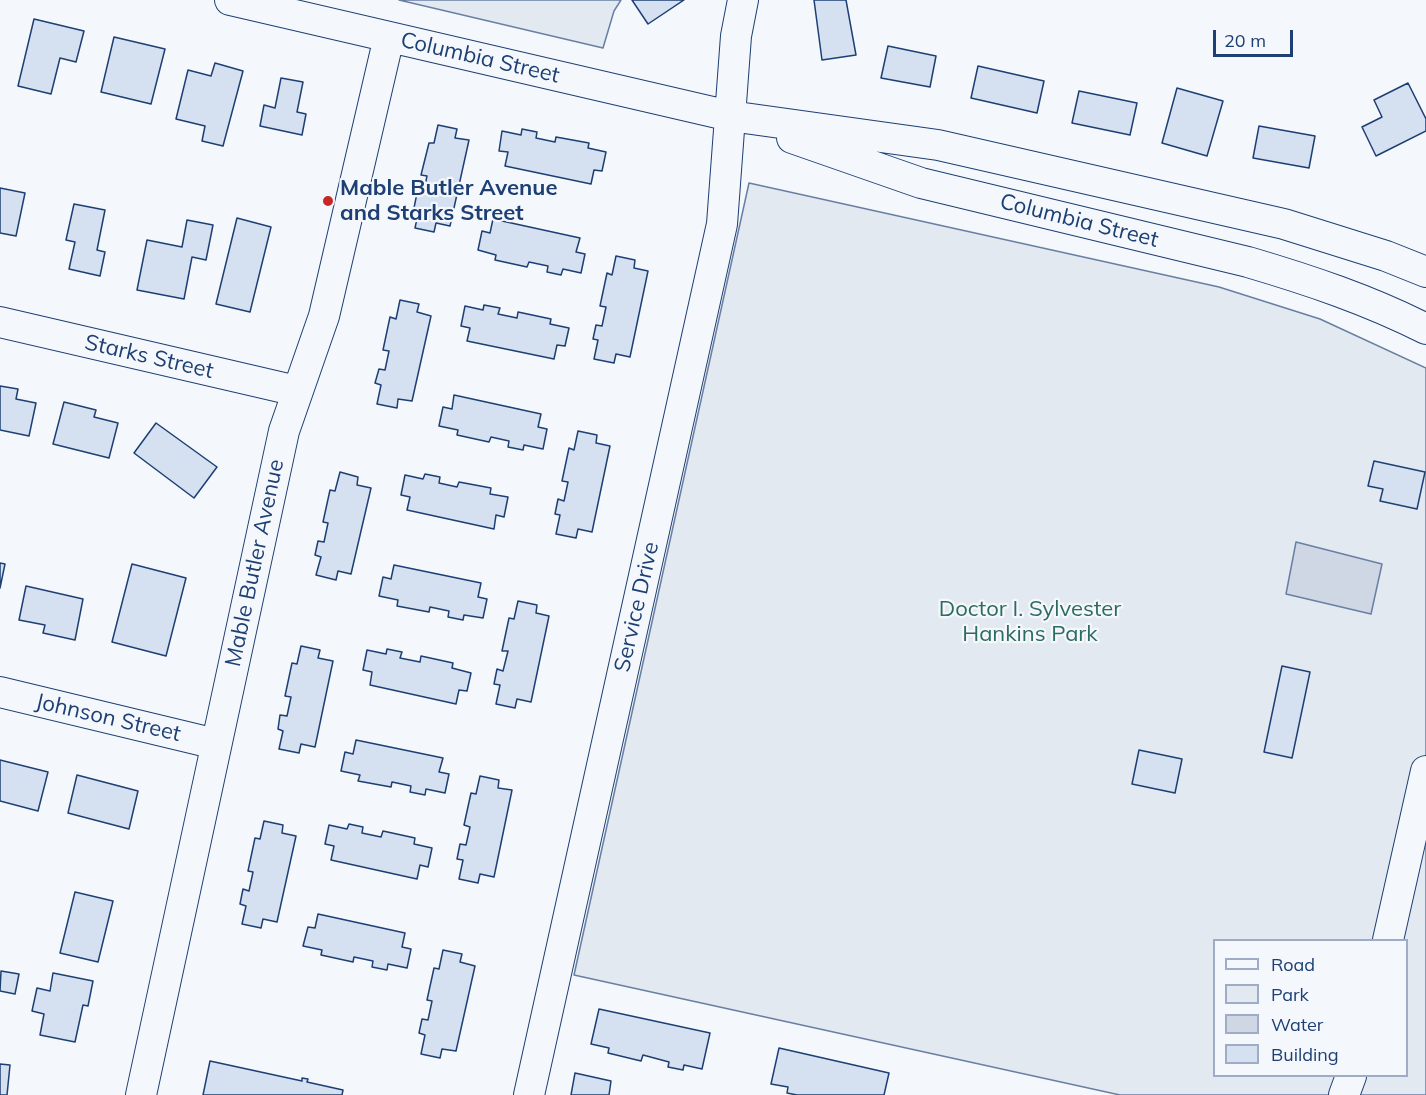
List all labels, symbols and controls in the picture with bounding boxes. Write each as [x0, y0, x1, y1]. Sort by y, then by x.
scale bar [1216, 18, 1296, 56]
street label: Columbia Street [398, 27, 562, 89]
text: 20 m [1224, 29, 1266, 52]
place label: Mable Butler Avenue and Starks Street [340, 175, 557, 226]
street label: Columbia Street [997, 189, 1161, 253]
marker: Mable Butler Avenue and Starks Street [321, 194, 335, 208]
street label: Starks Street [82, 329, 216, 385]
street label: Mable Butler Avenue [220, 457, 290, 669]
street label: Service Drive [609, 539, 665, 675]
park label: Doctor I. Sylvester Hankins Park [939, 596, 1121, 648]
street label: Johnson Street [33, 688, 183, 748]
legend [1213, 939, 1408, 1077]
text: Road [1271, 953, 1315, 976]
text: Park [1271, 983, 1309, 1006]
text: Water [1271, 1013, 1323, 1036]
text: Building [1271, 1043, 1339, 1066]

